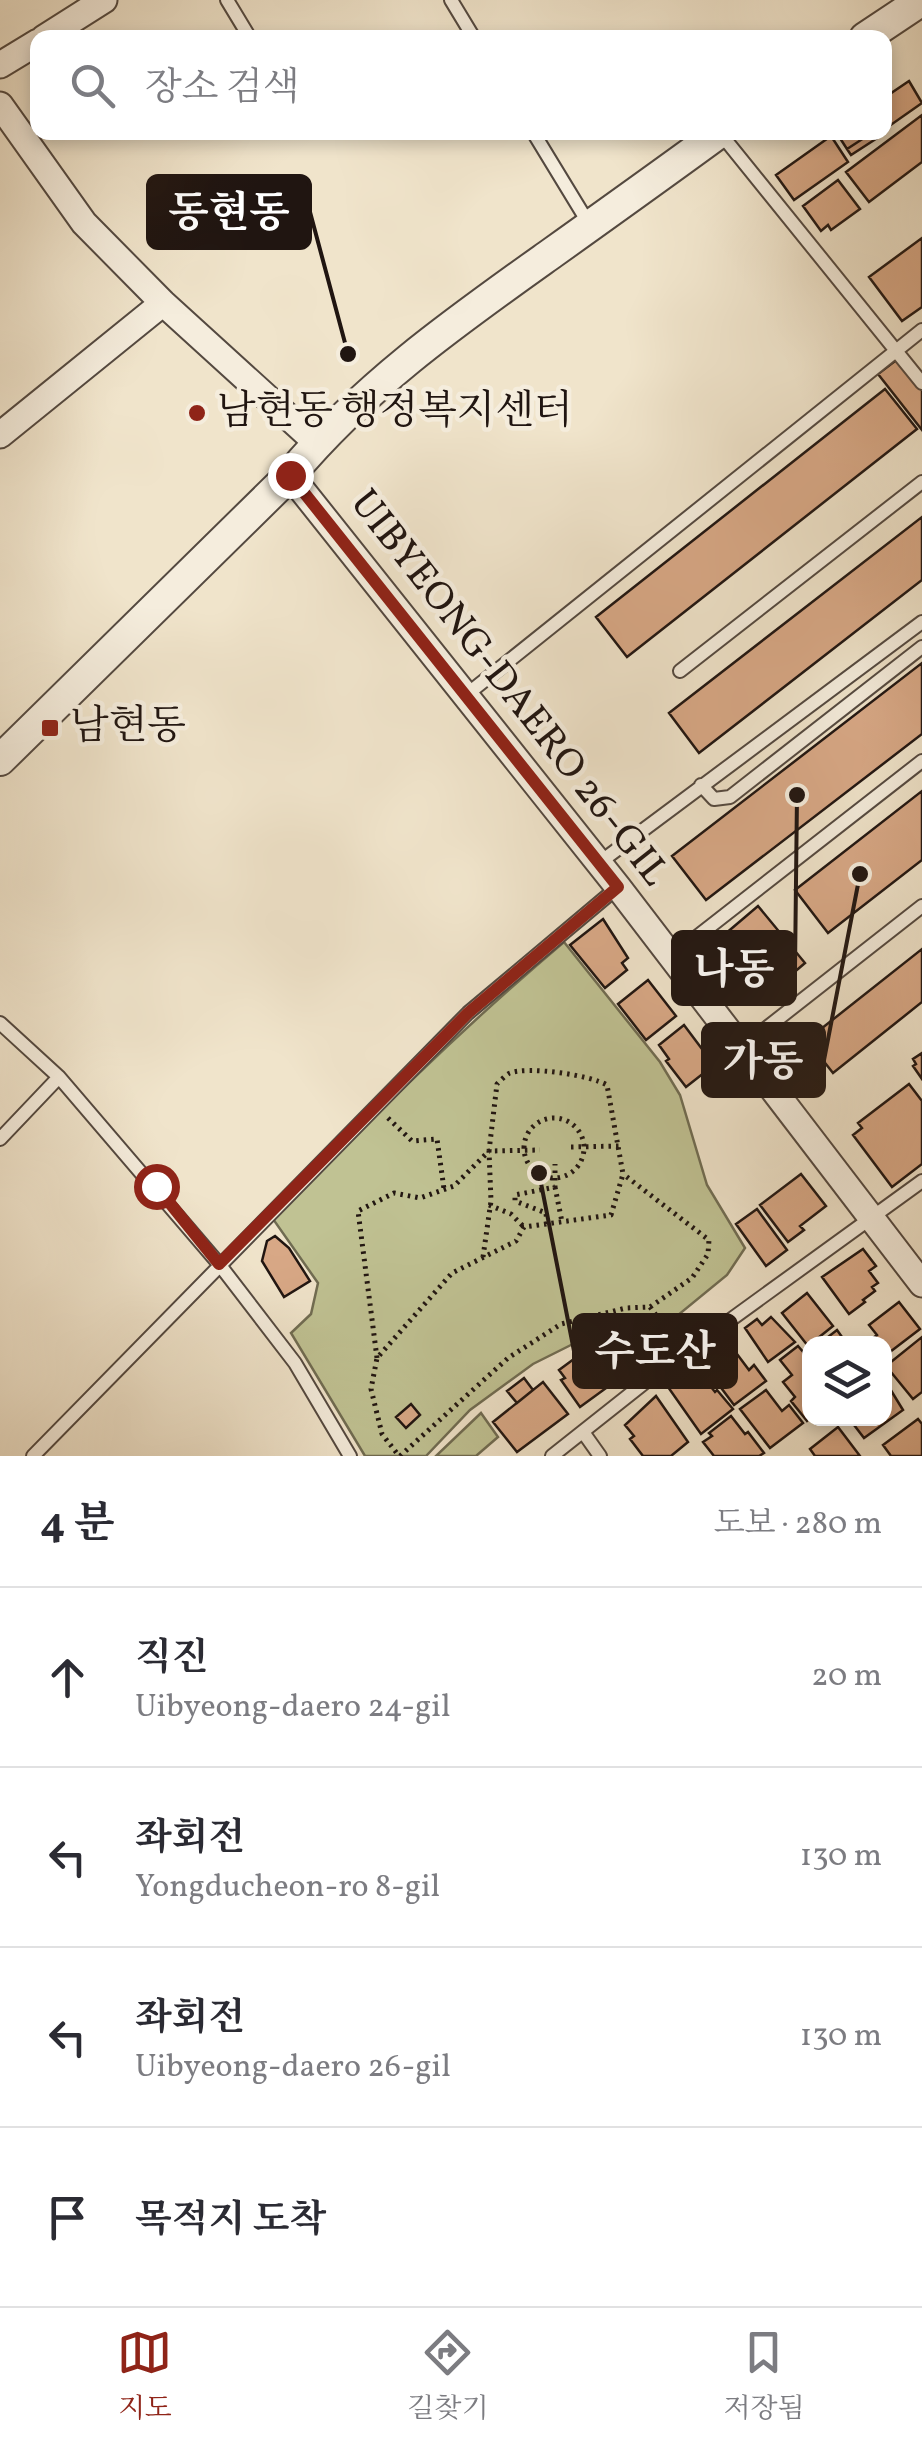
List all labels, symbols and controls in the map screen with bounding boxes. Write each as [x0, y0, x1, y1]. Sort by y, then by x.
search box [30, 30, 892, 140]
icon: search [65, 58, 120, 113]
text: 장소 검색 [145, 63, 299, 116]
callout: 동현동 [148, 176, 310, 248]
text: 동현동 [168, 186, 290, 245]
place label: 남현동 행정복지센터 [217, 385, 573, 441]
marker: 남현동 행정복지센터 [186, 402, 208, 424]
route end [268, 453, 314, 499]
street label: UIBYEONG-DAERO 26-GIL [335, 479, 681, 899]
place label: 남현동 [70, 700, 186, 756]
marker: 남현동 [39, 717, 61, 739]
callout: 나동 [673, 932, 795, 1004]
text: 나동 [693, 943, 775, 1002]
callout: 가동 [703, 1024, 824, 1096]
text: 가동 [722, 1035, 804, 1094]
route start [134, 1164, 180, 1210]
callout: 수도산 [574, 1315, 736, 1387]
text: 수도산 [594, 1325, 716, 1384]
map controls [802, 1336, 892, 1426]
button: layers [802, 1336, 892, 1426]
text: 4 분 [40, 1496, 114, 1555]
text: 도보 · 280 m [714, 1503, 882, 1547]
text: 직진 [135, 1633, 208, 1686]
icon: ahead [40, 1650, 95, 1705]
text: 20 m [811, 1655, 882, 1699]
text: Uibyeong-daero 24-gil [135, 1686, 450, 1730]
text: 좌회전 [135, 1813, 245, 1866]
icon: left [40, 1830, 95, 1885]
text: 130 m [800, 1835, 882, 1879]
text: Yongducheon-ro 8-gil [135, 1866, 440, 1910]
text: 좌회전 [135, 1993, 245, 2046]
icon: left [40, 2010, 95, 2065]
text: 130 m [800, 2015, 882, 2059]
text: Uibyeong-daero 26-gil [135, 2046, 451, 2090]
icon: arrive [40, 2190, 95, 2245]
text: 목적지 도착 [135, 2195, 326, 2248]
tab: 지도 [117, 2325, 172, 2429]
tab: 길찾기 [407, 2325, 488, 2429]
tab: 저장됨 [723, 2325, 805, 2429]

